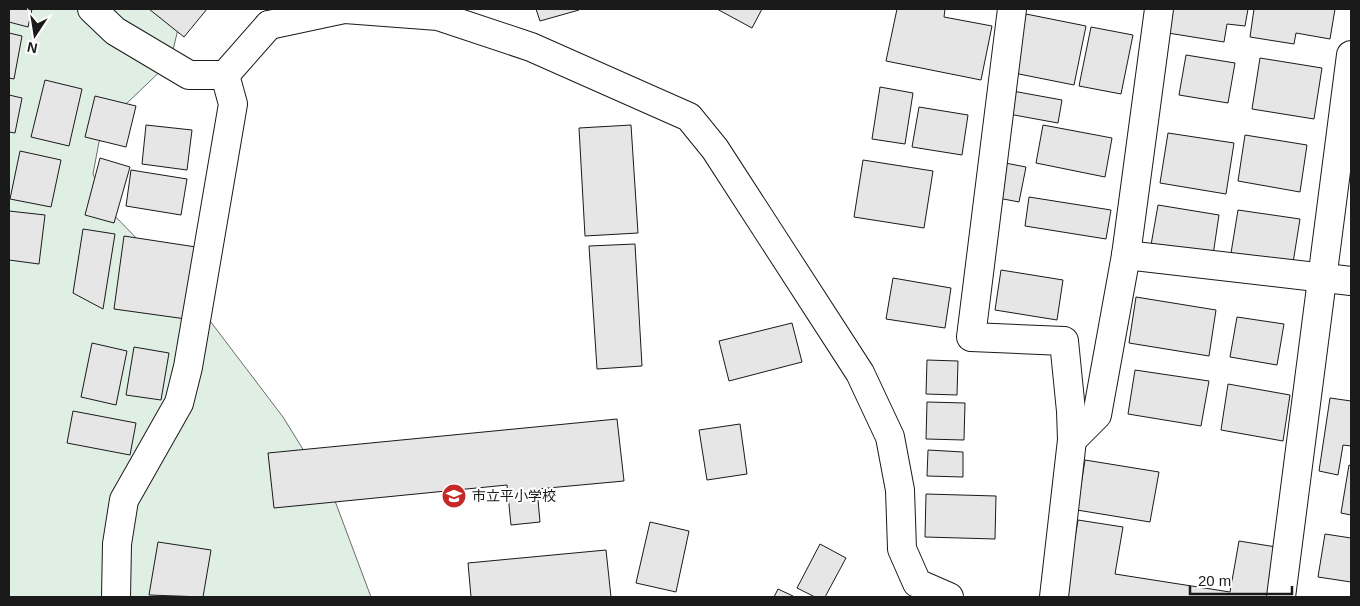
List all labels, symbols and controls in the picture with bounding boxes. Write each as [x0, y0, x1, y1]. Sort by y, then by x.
north arrow [10, 10, 60, 60]
text: N [26, 39, 39, 57]
school or university icon: 市立平小学校 [441, 483, 467, 509]
place label: 市立平小学校 [472, 488, 556, 504]
scale bar [1190, 564, 1292, 596]
text: 20 m [1198, 572, 1231, 589]

